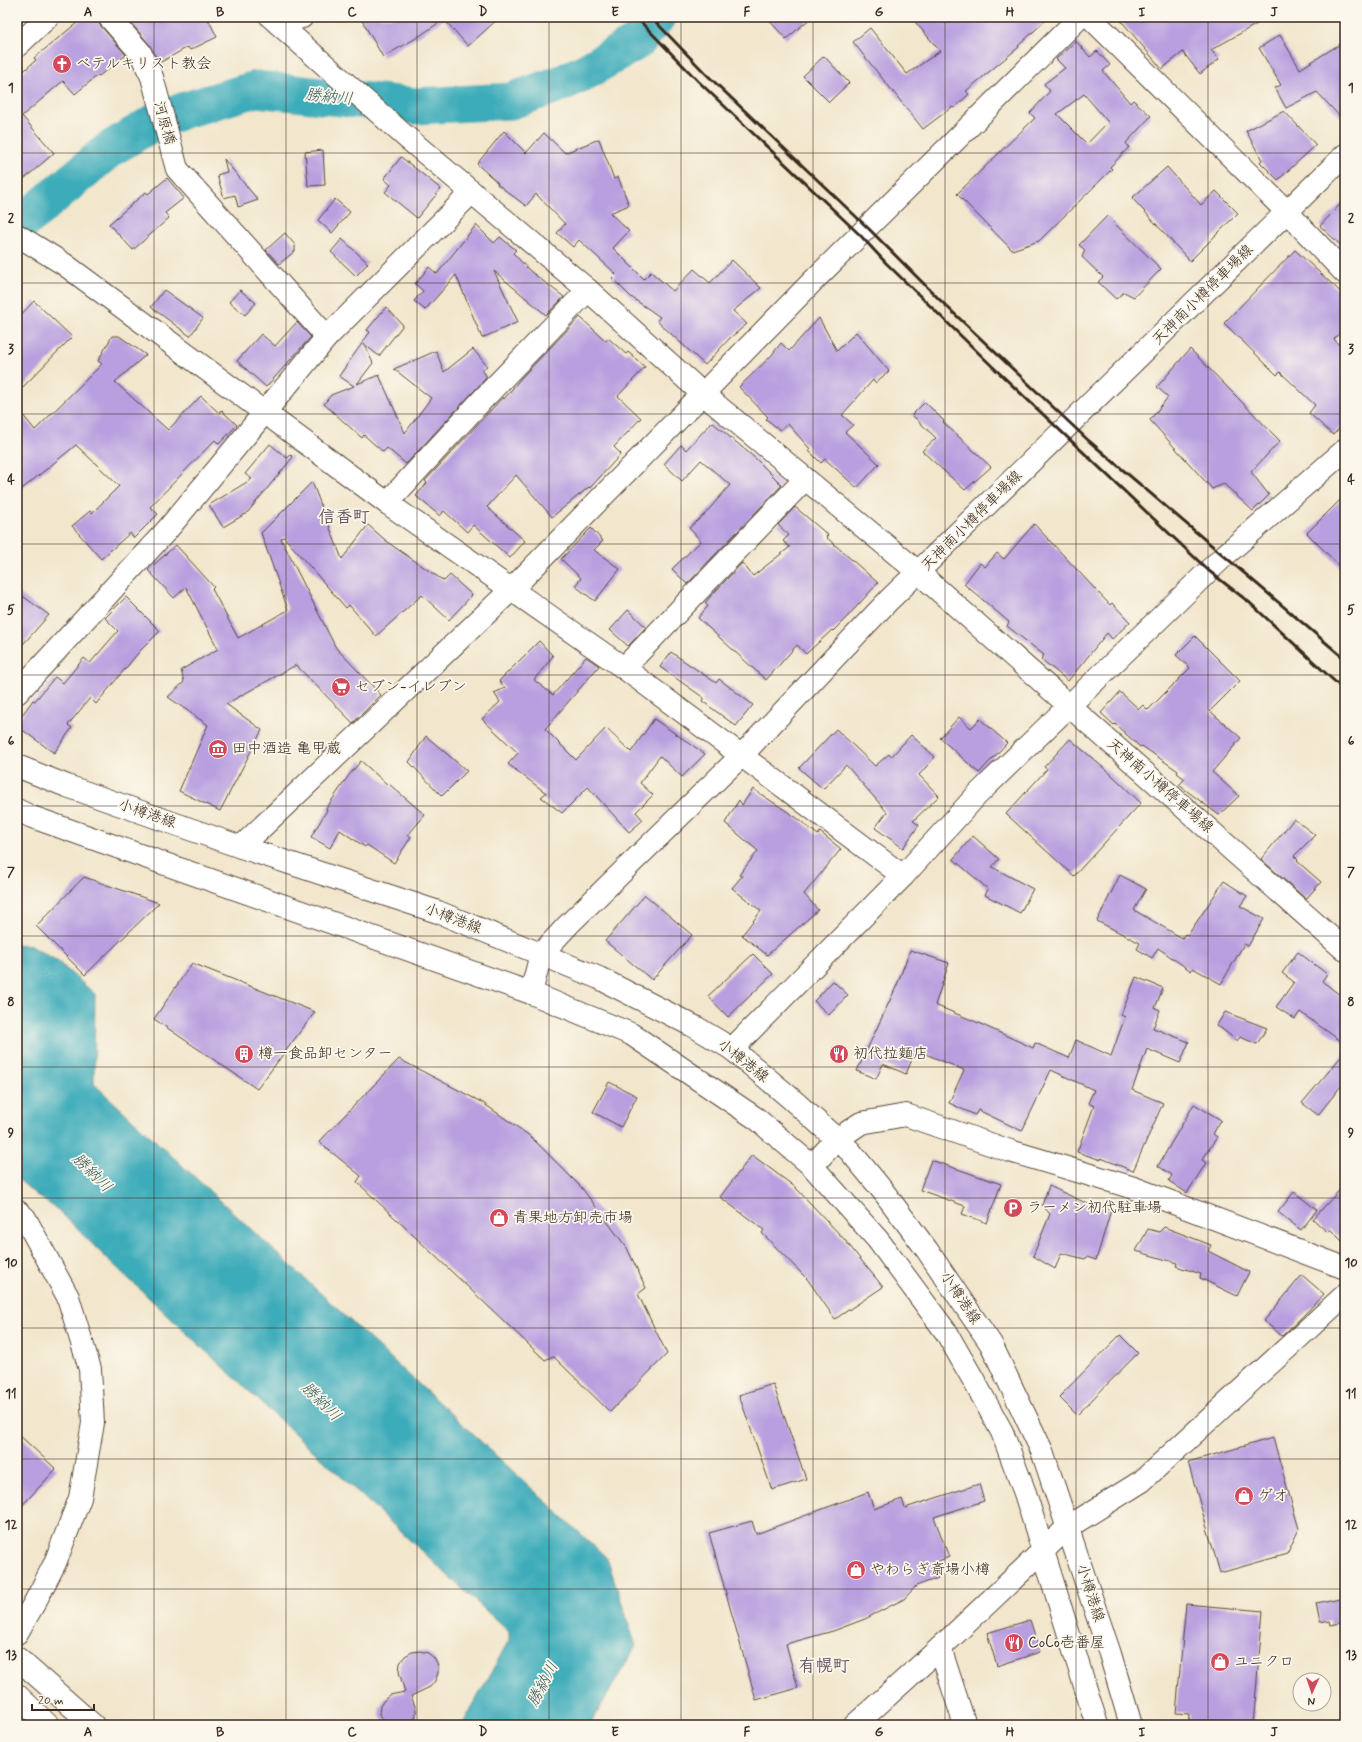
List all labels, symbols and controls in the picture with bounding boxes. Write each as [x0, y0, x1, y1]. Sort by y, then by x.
text: A [84, 4, 92, 21]
text: B [216, 4, 225, 21]
text: C [347, 4, 357, 21]
text: D [479, 4, 488, 21]
text: E [611, 4, 619, 21]
text: F [744, 4, 751, 21]
text: G [875, 4, 884, 21]
text: H [1006, 4, 1015, 21]
text: I [1139, 4, 1146, 21]
text: J [1270, 4, 1278, 21]
church icon: べテルキリスト教会 [51, 53, 73, 75]
place label: べテルキリスト教会 [76, 54, 212, 74]
text: 1 [8, 80, 14, 97]
text: 1 [1348, 80, 1354, 97]
water label: 勝納川 [304, 84, 354, 110]
street label: 河原橋 [148, 99, 180, 147]
text: 2 [8, 210, 15, 227]
text: 2 [1348, 210, 1355, 227]
street label: 天神南小樽停車場線 [1148, 240, 1258, 350]
text: 3 [8, 341, 14, 358]
text: 3 [1348, 341, 1354, 358]
street label: 天神南小樽停車場線 [917, 466, 1027, 576]
text: 4 [7, 472, 15, 489]
text: 4 [1347, 472, 1355, 489]
district label: 信香町 [319, 506, 370, 528]
text: 5 [7, 602, 15, 619]
text: 5 [1347, 602, 1355, 619]
supermarket icon: セブン-イレブン [330, 676, 352, 698]
place label: セブン-イレブン [355, 677, 467, 697]
text: 6 [8, 733, 15, 750]
text: 6 [1348, 733, 1355, 750]
street label: 天神南小樽停車場線 [1102, 734, 1218, 838]
museum icon: 田中酒造 亀甲蔵 [207, 738, 229, 760]
place label: 田中酒造 亀甲蔵 [232, 739, 341, 759]
street label: 小樽港線 [115, 795, 179, 833]
text: 7 [7, 864, 15, 881]
text: 7 [1347, 864, 1355, 881]
street label: 小樽港線 [421, 899, 485, 939]
text: 8 [7, 994, 15, 1011]
text: 8 [1347, 994, 1355, 1011]
street label: 小樽港線 [713, 1035, 773, 1087]
building icon: 樽一食品卸センター [233, 1043, 255, 1065]
restaurant icon: 初代拉麵店 [828, 1043, 850, 1065]
place label: 樽一食品卸センター [258, 1044, 392, 1064]
place label: 初代拉麵店 [853, 1044, 928, 1064]
text: 9 [8, 1125, 15, 1142]
text: 9 [1348, 1125, 1355, 1142]
water label: 勝納川 [68, 1149, 116, 1197]
parking icon: ラーメン初代駐車場 [1002, 1197, 1024, 1219]
place label: ラーメン初代駐車場 [1027, 1198, 1162, 1218]
shop icon: 青果地方卸売市場 [488, 1207, 510, 1229]
place label: 青果地方卸売市場 [513, 1208, 633, 1228]
text: 10 [4, 1255, 18, 1272]
text: 10 [1344, 1255, 1358, 1272]
street label: 小樽港線 [935, 1268, 985, 1328]
water label: 勝納川 [297, 1378, 345, 1426]
text: 11 [5, 1386, 17, 1403]
text: 11 [1345, 1386, 1357, 1403]
shop icon: ゲオ [1233, 1485, 1255, 1507]
place label: ゲオ [1258, 1486, 1288, 1506]
text: 12 [5, 1517, 17, 1534]
text: 12 [1345, 1517, 1357, 1534]
shop icon: やわらぎ斎場小樽 [845, 1559, 867, 1581]
place label: やわらぎ斎場小樽 [870, 1560, 990, 1580]
street label: 小樽港線 [1071, 1561, 1109, 1625]
restaurant icon: CoCo壱番屋 [1003, 1632, 1025, 1654]
place label: CoCo壱番屋 [1028, 1633, 1105, 1653]
text: 13 [5, 1647, 17, 1664]
text: 13 [1345, 1647, 1357, 1664]
shop icon: ユニクロ [1209, 1651, 1231, 1673]
place label: ユニクロ [1234, 1652, 1294, 1672]
district label: 有幌町 [799, 1655, 850, 1677]
water label: 勝納川 [522, 1658, 564, 1710]
north arrow [1292, 1672, 1332, 1712]
scale bar [32, 1686, 94, 1712]
text: 20 m [38, 1693, 64, 1709]
text: N [1308, 1694, 1316, 1708]
text: A [84, 1724, 92, 1741]
text: B [216, 1724, 225, 1741]
text: C [347, 1724, 357, 1741]
text: D [479, 1724, 488, 1741]
text: E [611, 1724, 619, 1741]
text: F [744, 1724, 751, 1741]
text: G [875, 1724, 884, 1741]
text: H [1006, 1724, 1015, 1741]
text: I [1139, 1724, 1146, 1741]
text: J [1270, 1724, 1278, 1741]

